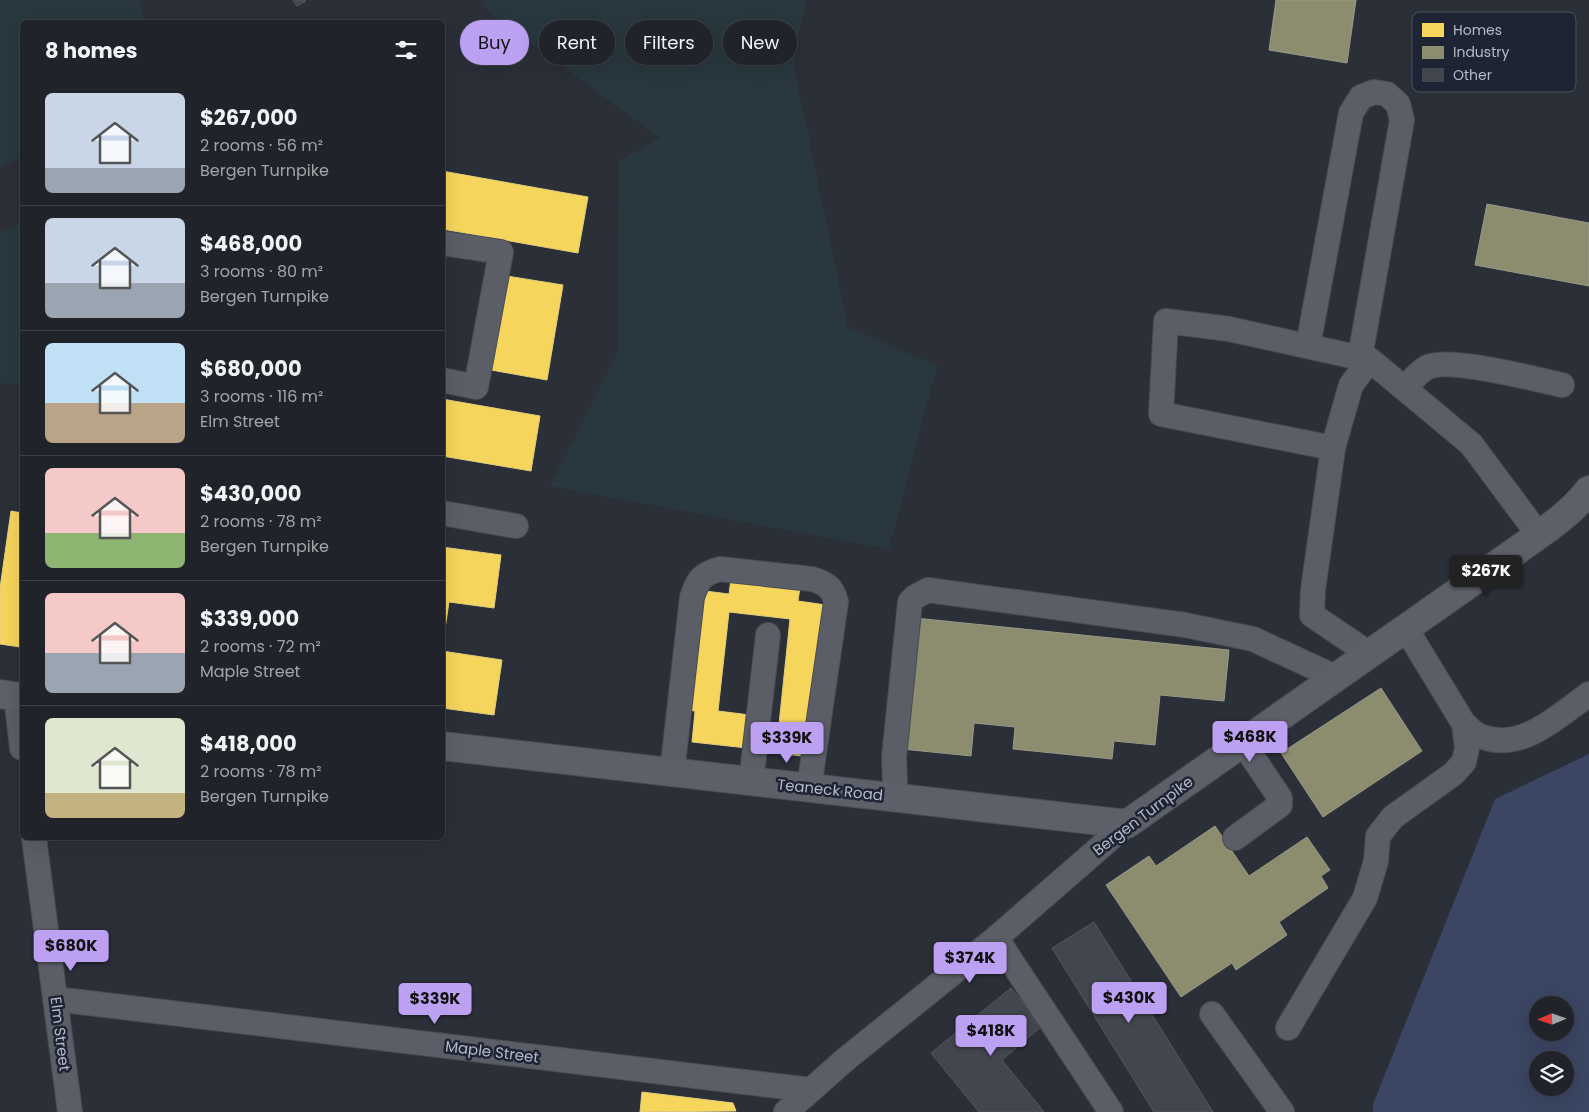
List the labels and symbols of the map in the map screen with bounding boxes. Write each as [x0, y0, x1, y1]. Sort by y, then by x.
legend [1412, 12, 1576, 92]
text: Homes [1453, 20, 1502, 40]
text: Industry [1453, 42, 1509, 62]
text: Other [1453, 65, 1492, 85]
pin: $267K [1451, 554, 1521, 597]
pin: $468K [1215, 720, 1285, 763]
pin: $339K [752, 722, 822, 764]
street label: Bergen Turnpike [1088, 771, 1197, 860]
street label: Teaneck Road [776, 774, 884, 806]
pin: $680K [36, 930, 106, 972]
pin: $374K [935, 942, 1005, 984]
pin: $339K [400, 982, 470, 1025]
pin: $430K [1094, 982, 1164, 1024]
street label: Elm Street [46, 996, 75, 1072]
north arrow [1529, 996, 1574, 1041]
pin: $418K [956, 1014, 1026, 1057]
street label: Maple Street [444, 1035, 540, 1068]

